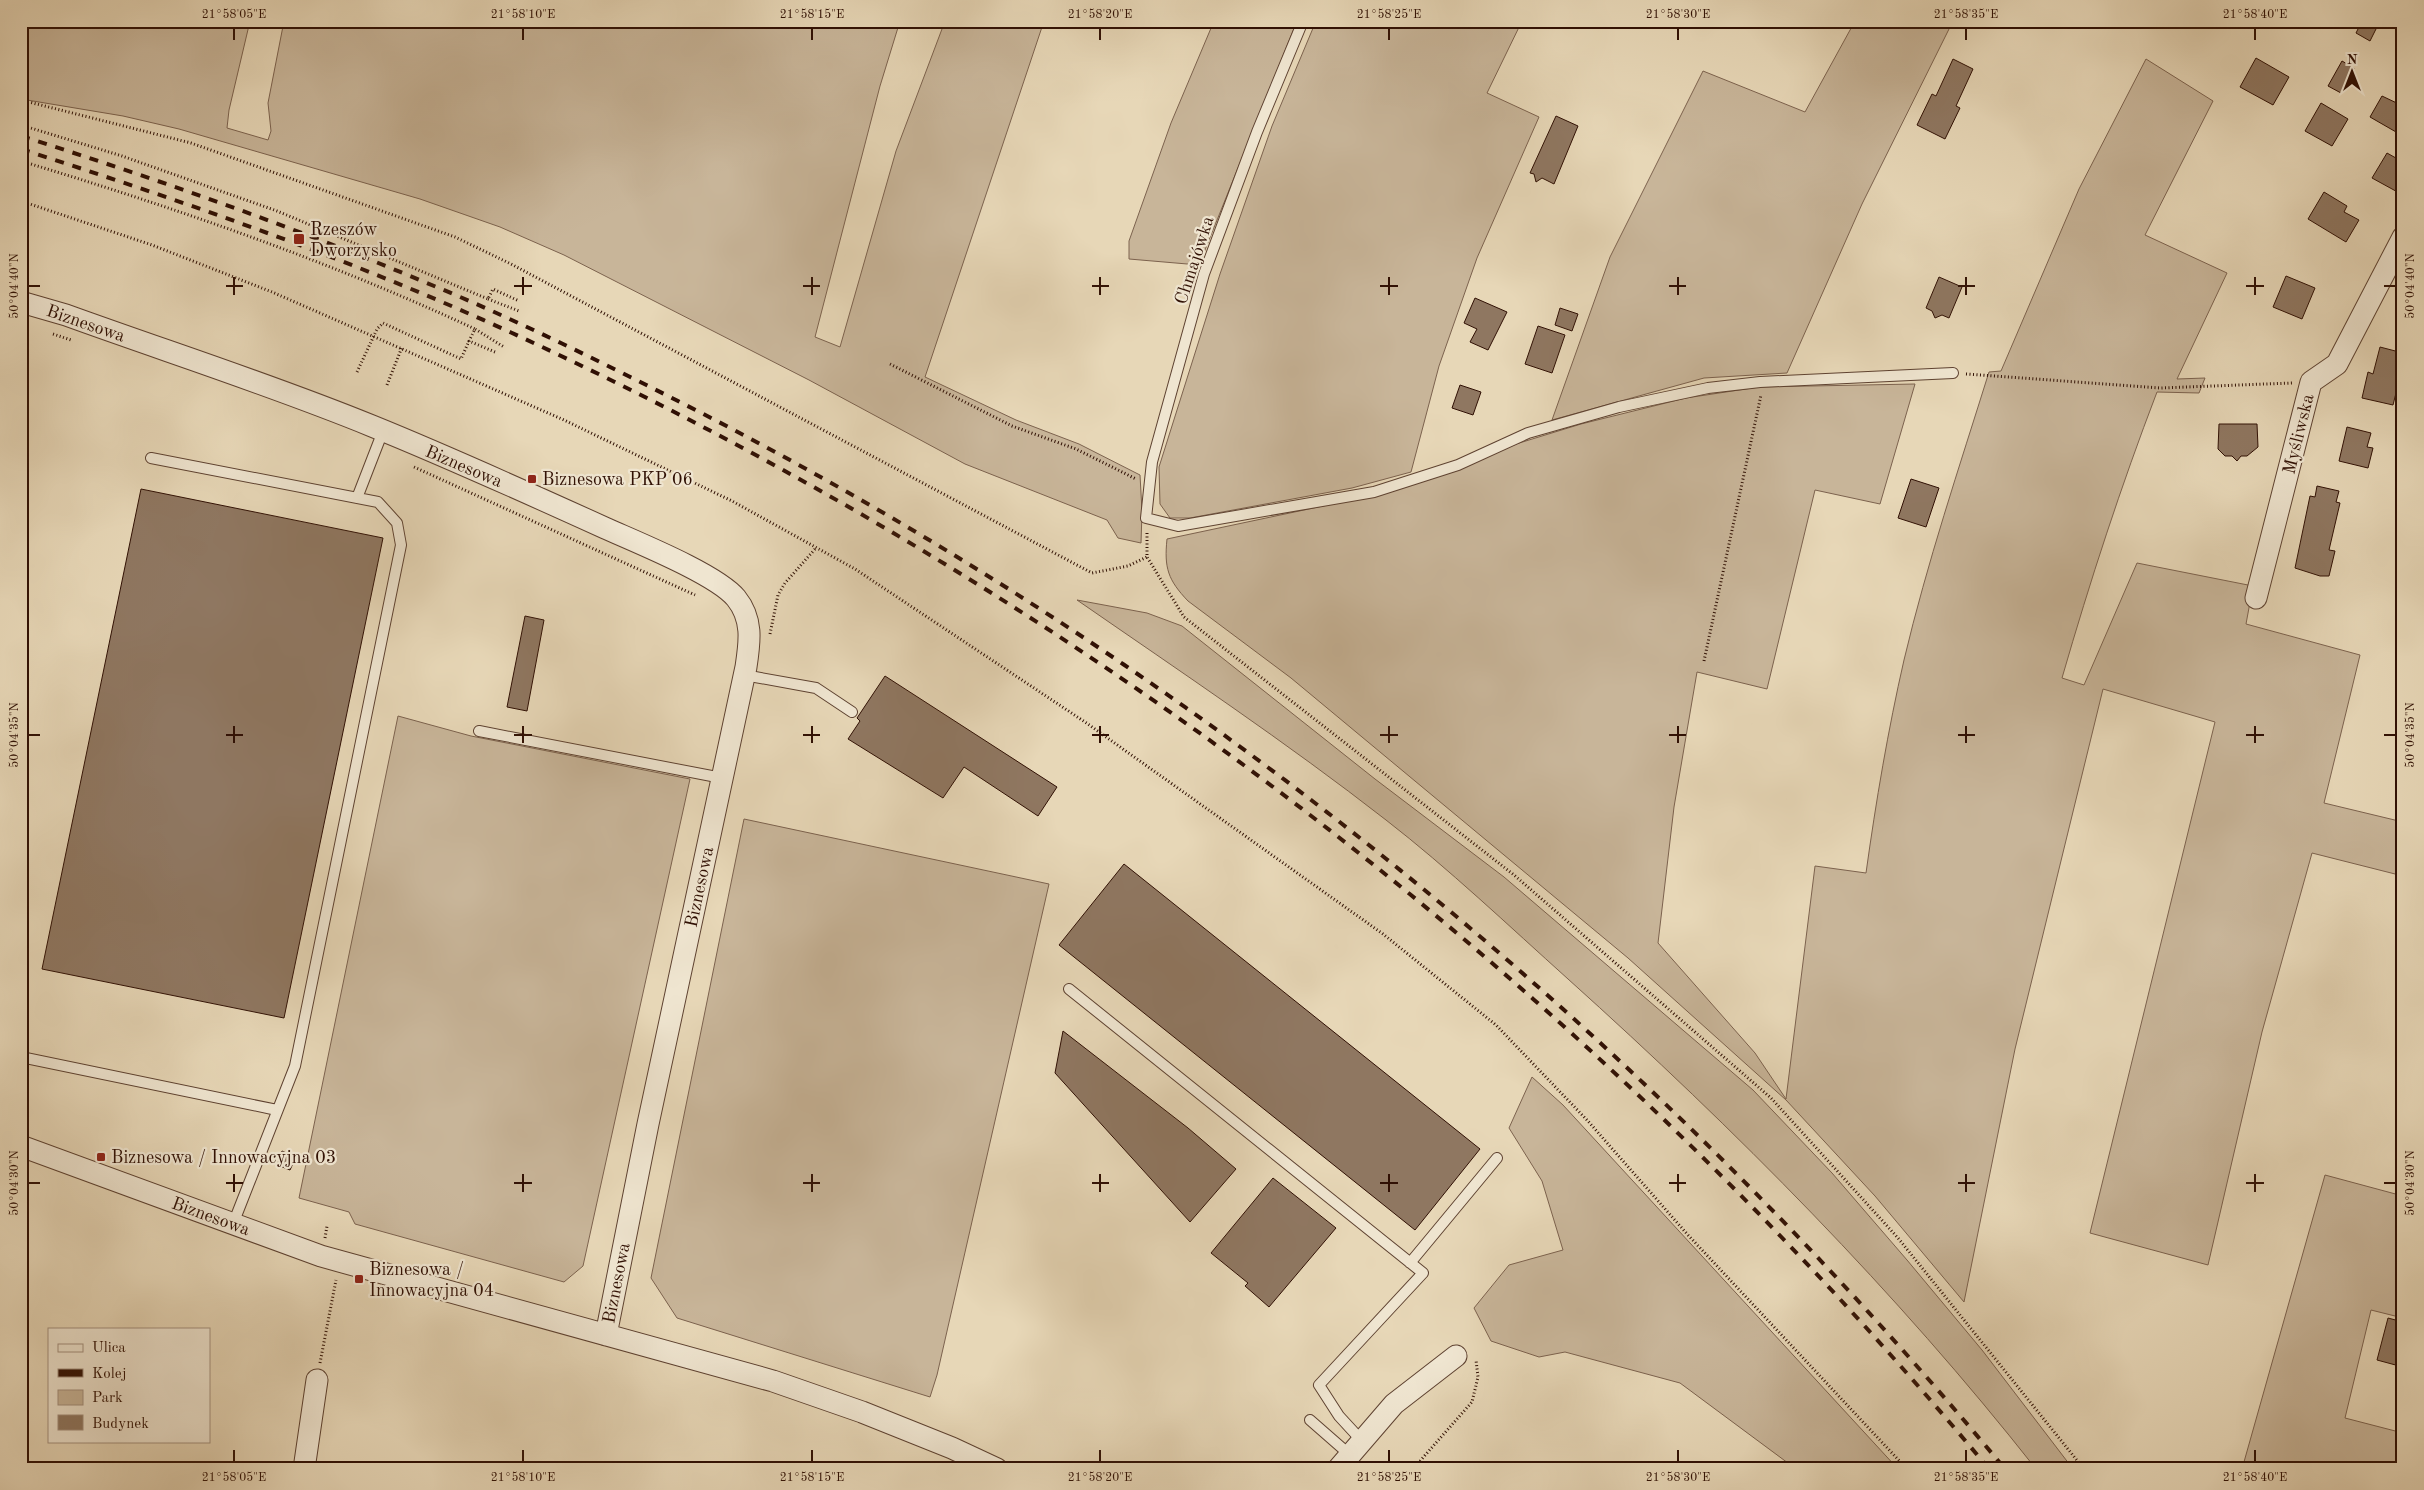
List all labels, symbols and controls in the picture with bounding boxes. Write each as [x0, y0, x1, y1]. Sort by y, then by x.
text: 21°58'05"E [202, 8, 266, 21]
text: 21°58'10"E [491, 8, 555, 21]
text: 21°58'15"E [780, 8, 844, 21]
text: 21°58'20"E [1068, 8, 1132, 21]
text: 21°58'25"E [1357, 8, 1421, 21]
text: 21°58'30"E [1646, 8, 1710, 21]
text: 21°58'35"E [1934, 8, 1998, 21]
text: 21°58'40"E [2223, 8, 2287, 21]
north arrow [2326, 48, 2376, 98]
text: N [2347, 53, 2358, 67]
street label: Chmajówka [1172, 214, 1218, 307]
place label: Rzeszów Dworzysko [310, 221, 397, 260]
marker: Rzeszów Dworzysko [292, 232, 306, 246]
text: 50°04'40"N [8, 253, 21, 319]
text: 50°04'40"N [2404, 253, 2417, 319]
street label: Biznesowa [44, 302, 127, 346]
street label: Myśliwska [2280, 392, 2318, 476]
street label: Biznesowa [422, 443, 505, 491]
place label: Biznesowa PKP 06 [542, 471, 693, 489]
marker: Biznesowa PKP 06 [526, 473, 538, 485]
text: 50°04'35"N [8, 702, 21, 768]
text: 50°04'35"N [2404, 702, 2417, 768]
street label: Biznesowa [683, 845, 717, 929]
place label: Biznesowa / Innowacyjna 03 [111, 1149, 336, 1167]
text: 50°04'30"N [8, 1150, 21, 1216]
text: 50°04'30"N [2404, 1150, 2417, 1216]
marker: Biznesowa / Innowacyjna 03 [95, 1151, 107, 1163]
street label: Biznesowa [169, 1194, 252, 1239]
street label: Biznesowa [600, 1241, 634, 1325]
place label: Biznesowa / Innowacyjna 04 [369, 1261, 494, 1300]
marker: Biznesowa / Innowacyjna 04 [353, 1273, 365, 1285]
legend [48, 1328, 210, 1442]
text: Ulica [92, 1341, 126, 1356]
text: Kolej [92, 1367, 127, 1382]
text: Park [92, 1391, 123, 1406]
text: Budynek [92, 1417, 149, 1432]
text: 21°58'05"E [202, 1471, 266, 1484]
text: 21°58'10"E [491, 1471, 555, 1484]
text: 21°58'15"E [780, 1471, 844, 1484]
text: 21°58'20"E [1068, 1471, 1132, 1484]
text: 21°58'25"E [1357, 1471, 1421, 1484]
text: 21°58'30"E [1646, 1471, 1710, 1484]
text: 21°58'35"E [1934, 1471, 1998, 1484]
text: 21°58'40"E [2223, 1471, 2287, 1484]

